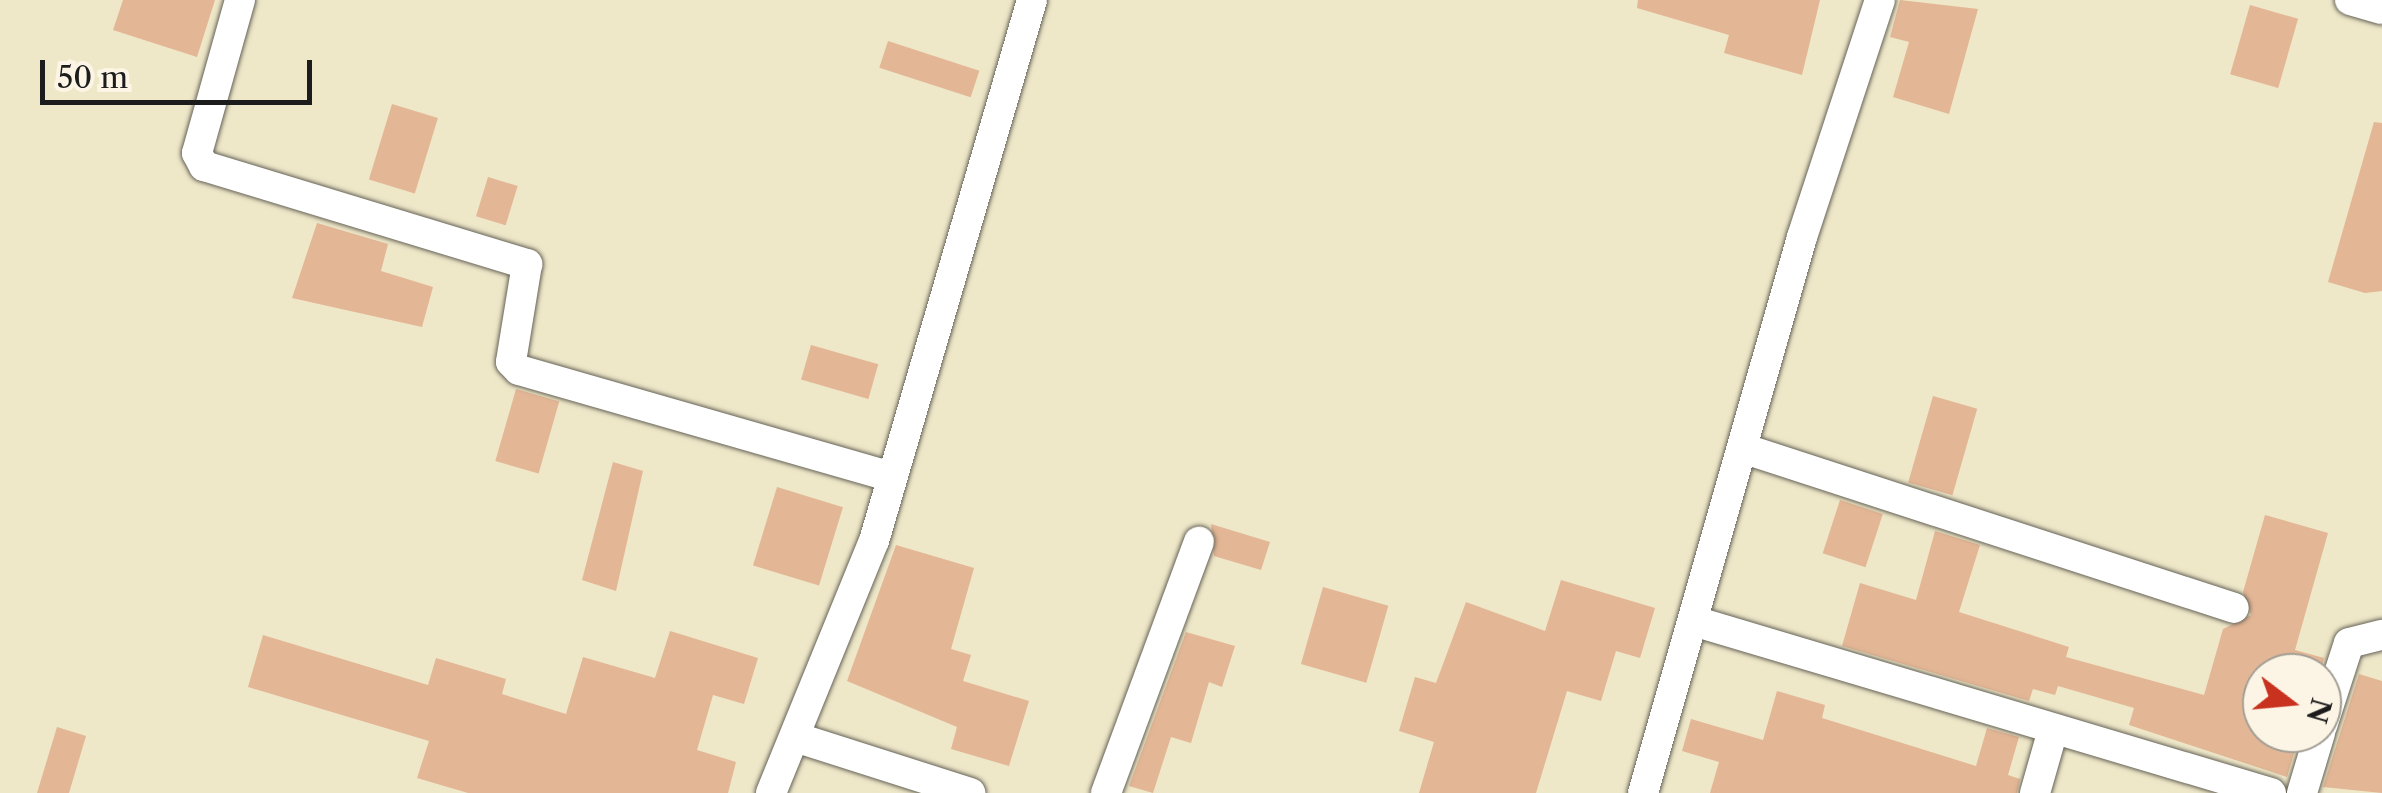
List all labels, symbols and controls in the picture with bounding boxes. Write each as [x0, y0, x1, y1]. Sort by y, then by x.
scale bar [45, 40, 318, 102]
text: 50 m [57, 59, 128, 96]
north arrow [2242, 653, 2342, 753]
text: N [2299, 694, 2339, 727]

